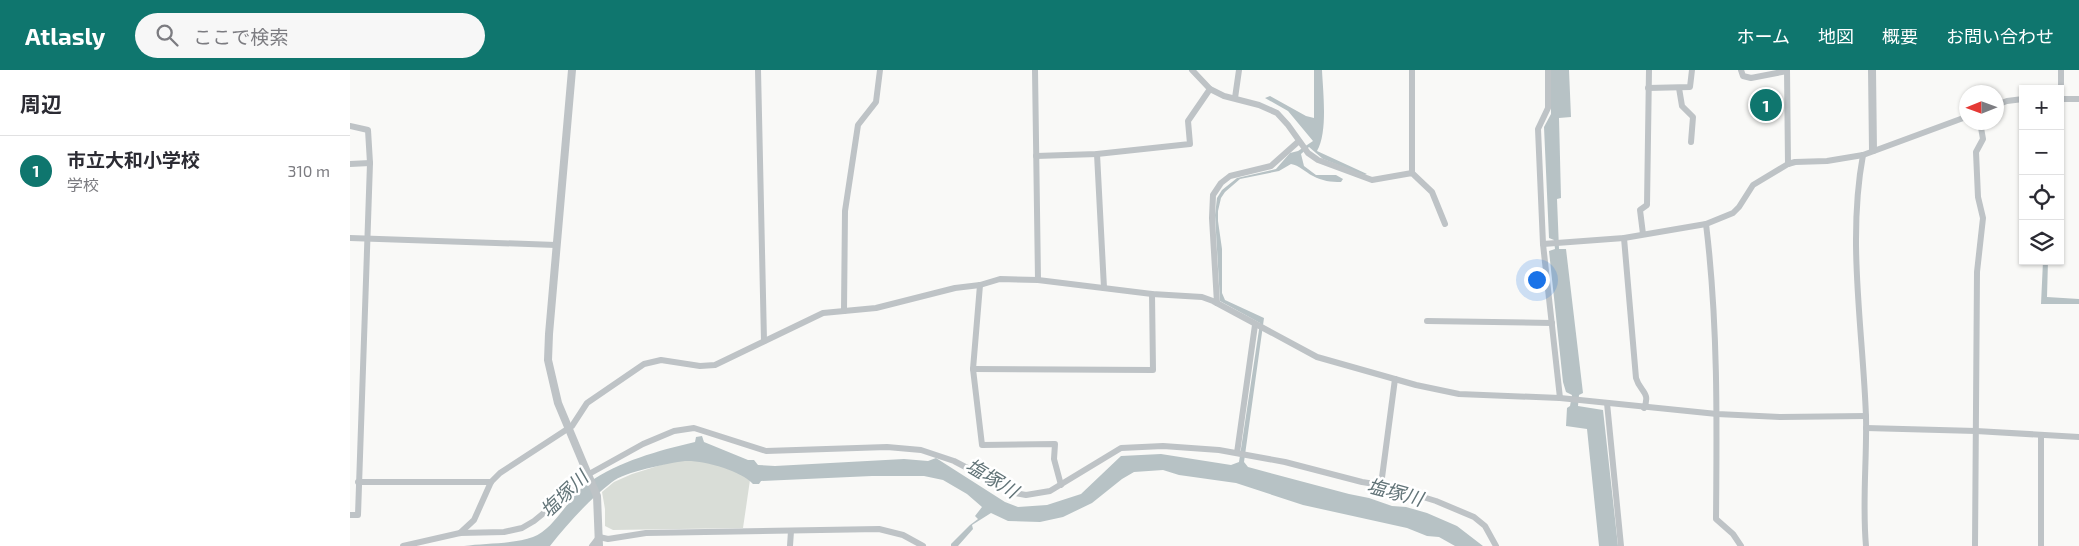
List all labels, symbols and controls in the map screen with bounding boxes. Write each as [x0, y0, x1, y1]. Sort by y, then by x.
search box [135, 13, 485, 58]
text: Atlasly [25, 21, 105, 50]
icon: search [153, 21, 181, 49]
text: ここで検索 [193, 25, 288, 48]
text: ホーム [1737, 25, 1790, 47]
text: 地図 [1818, 25, 1854, 47]
text: 概要 [1882, 25, 1918, 47]
text: お問い合わせ [1946, 25, 2054, 47]
north arrow [1959, 85, 2004, 130]
map controls [2019, 85, 2064, 265]
button: + [2019, 85, 2064, 130]
pin: 1 [1750, 86, 1782, 124]
text: 周辺 [20, 91, 62, 116]
button: − [2019, 130, 2064, 175]
text: 市立大和小学校 [67, 148, 200, 171]
text: 1 [33, 161, 39, 180]
text: 310 m [288, 161, 330, 180]
text: 学校 [67, 175, 99, 194]
button: locate [2019, 175, 2064, 220]
button: layers [2019, 220, 2064, 265]
your location [1524, 267, 1550, 293]
water label: 塩塚川 [962, 453, 1024, 503]
water label: 塩塚川 [535, 464, 594, 522]
water label: 塩塚川 [1365, 473, 1428, 511]

